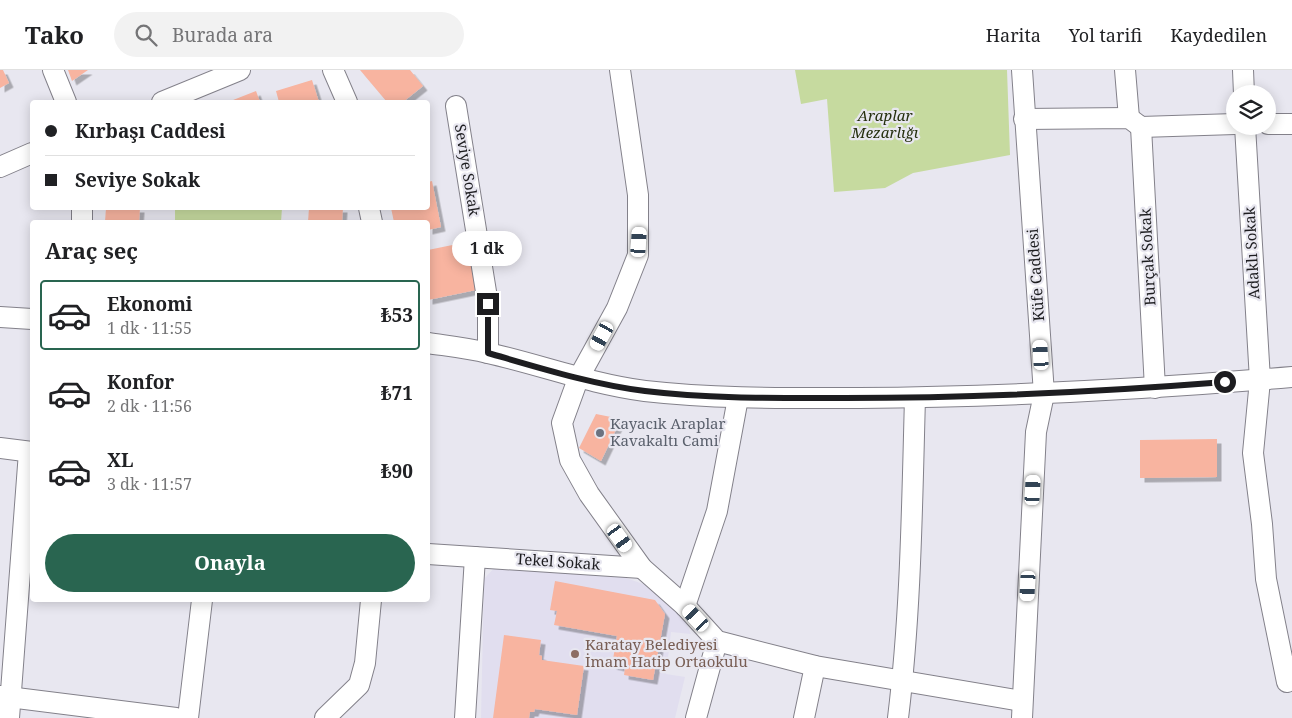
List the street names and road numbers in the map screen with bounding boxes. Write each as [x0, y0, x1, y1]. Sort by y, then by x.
street label: Seviye Sokak [451, 122, 485, 217]
street label: Adaklı Sokak [1239, 206, 1263, 300]
street label: Burçak Sokak [1134, 208, 1160, 306]
street label: Küfe Caddesi [1022, 228, 1048, 322]
street label: Tekel Sokak [515, 548, 601, 574]

